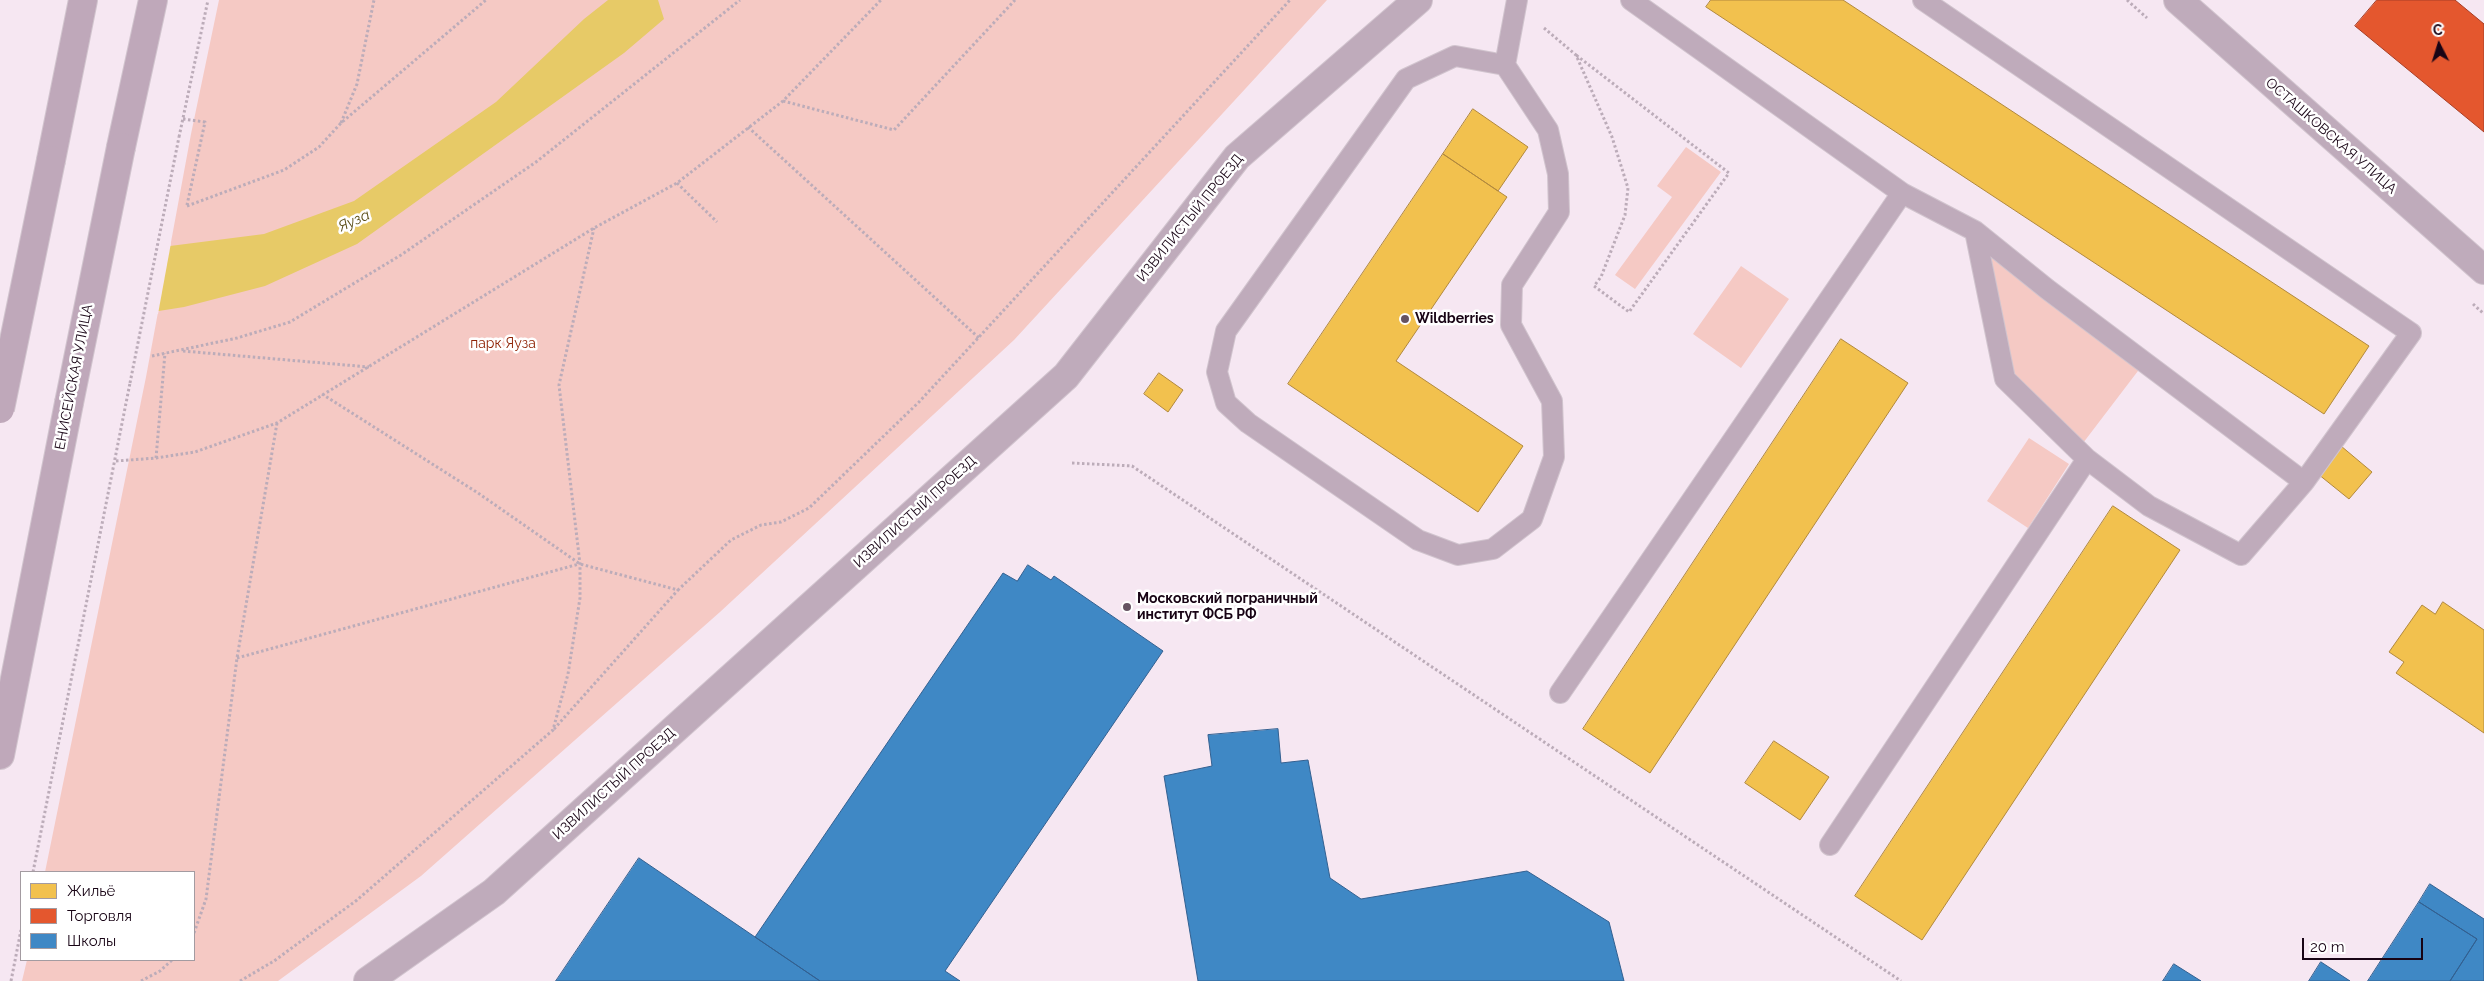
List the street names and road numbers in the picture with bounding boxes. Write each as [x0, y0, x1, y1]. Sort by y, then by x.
street label: ОСТАШКОВСКАЯ УЛИЦА [2262, 74, 2400, 198]
street label: ИЗВИЛИСТЫЙ ПРОЕЗД [1133, 151, 1247, 285]
street label: ЕНИСЕЙСКАЯ УЛИЦА [52, 303, 96, 451]
street label: ИЗВИЛИСТЫЙ ПРОЕЗД [850, 453, 980, 571]
street label: ИЗВИЛИСТЫЙ ПРОЕЗД [549, 725, 679, 843]

